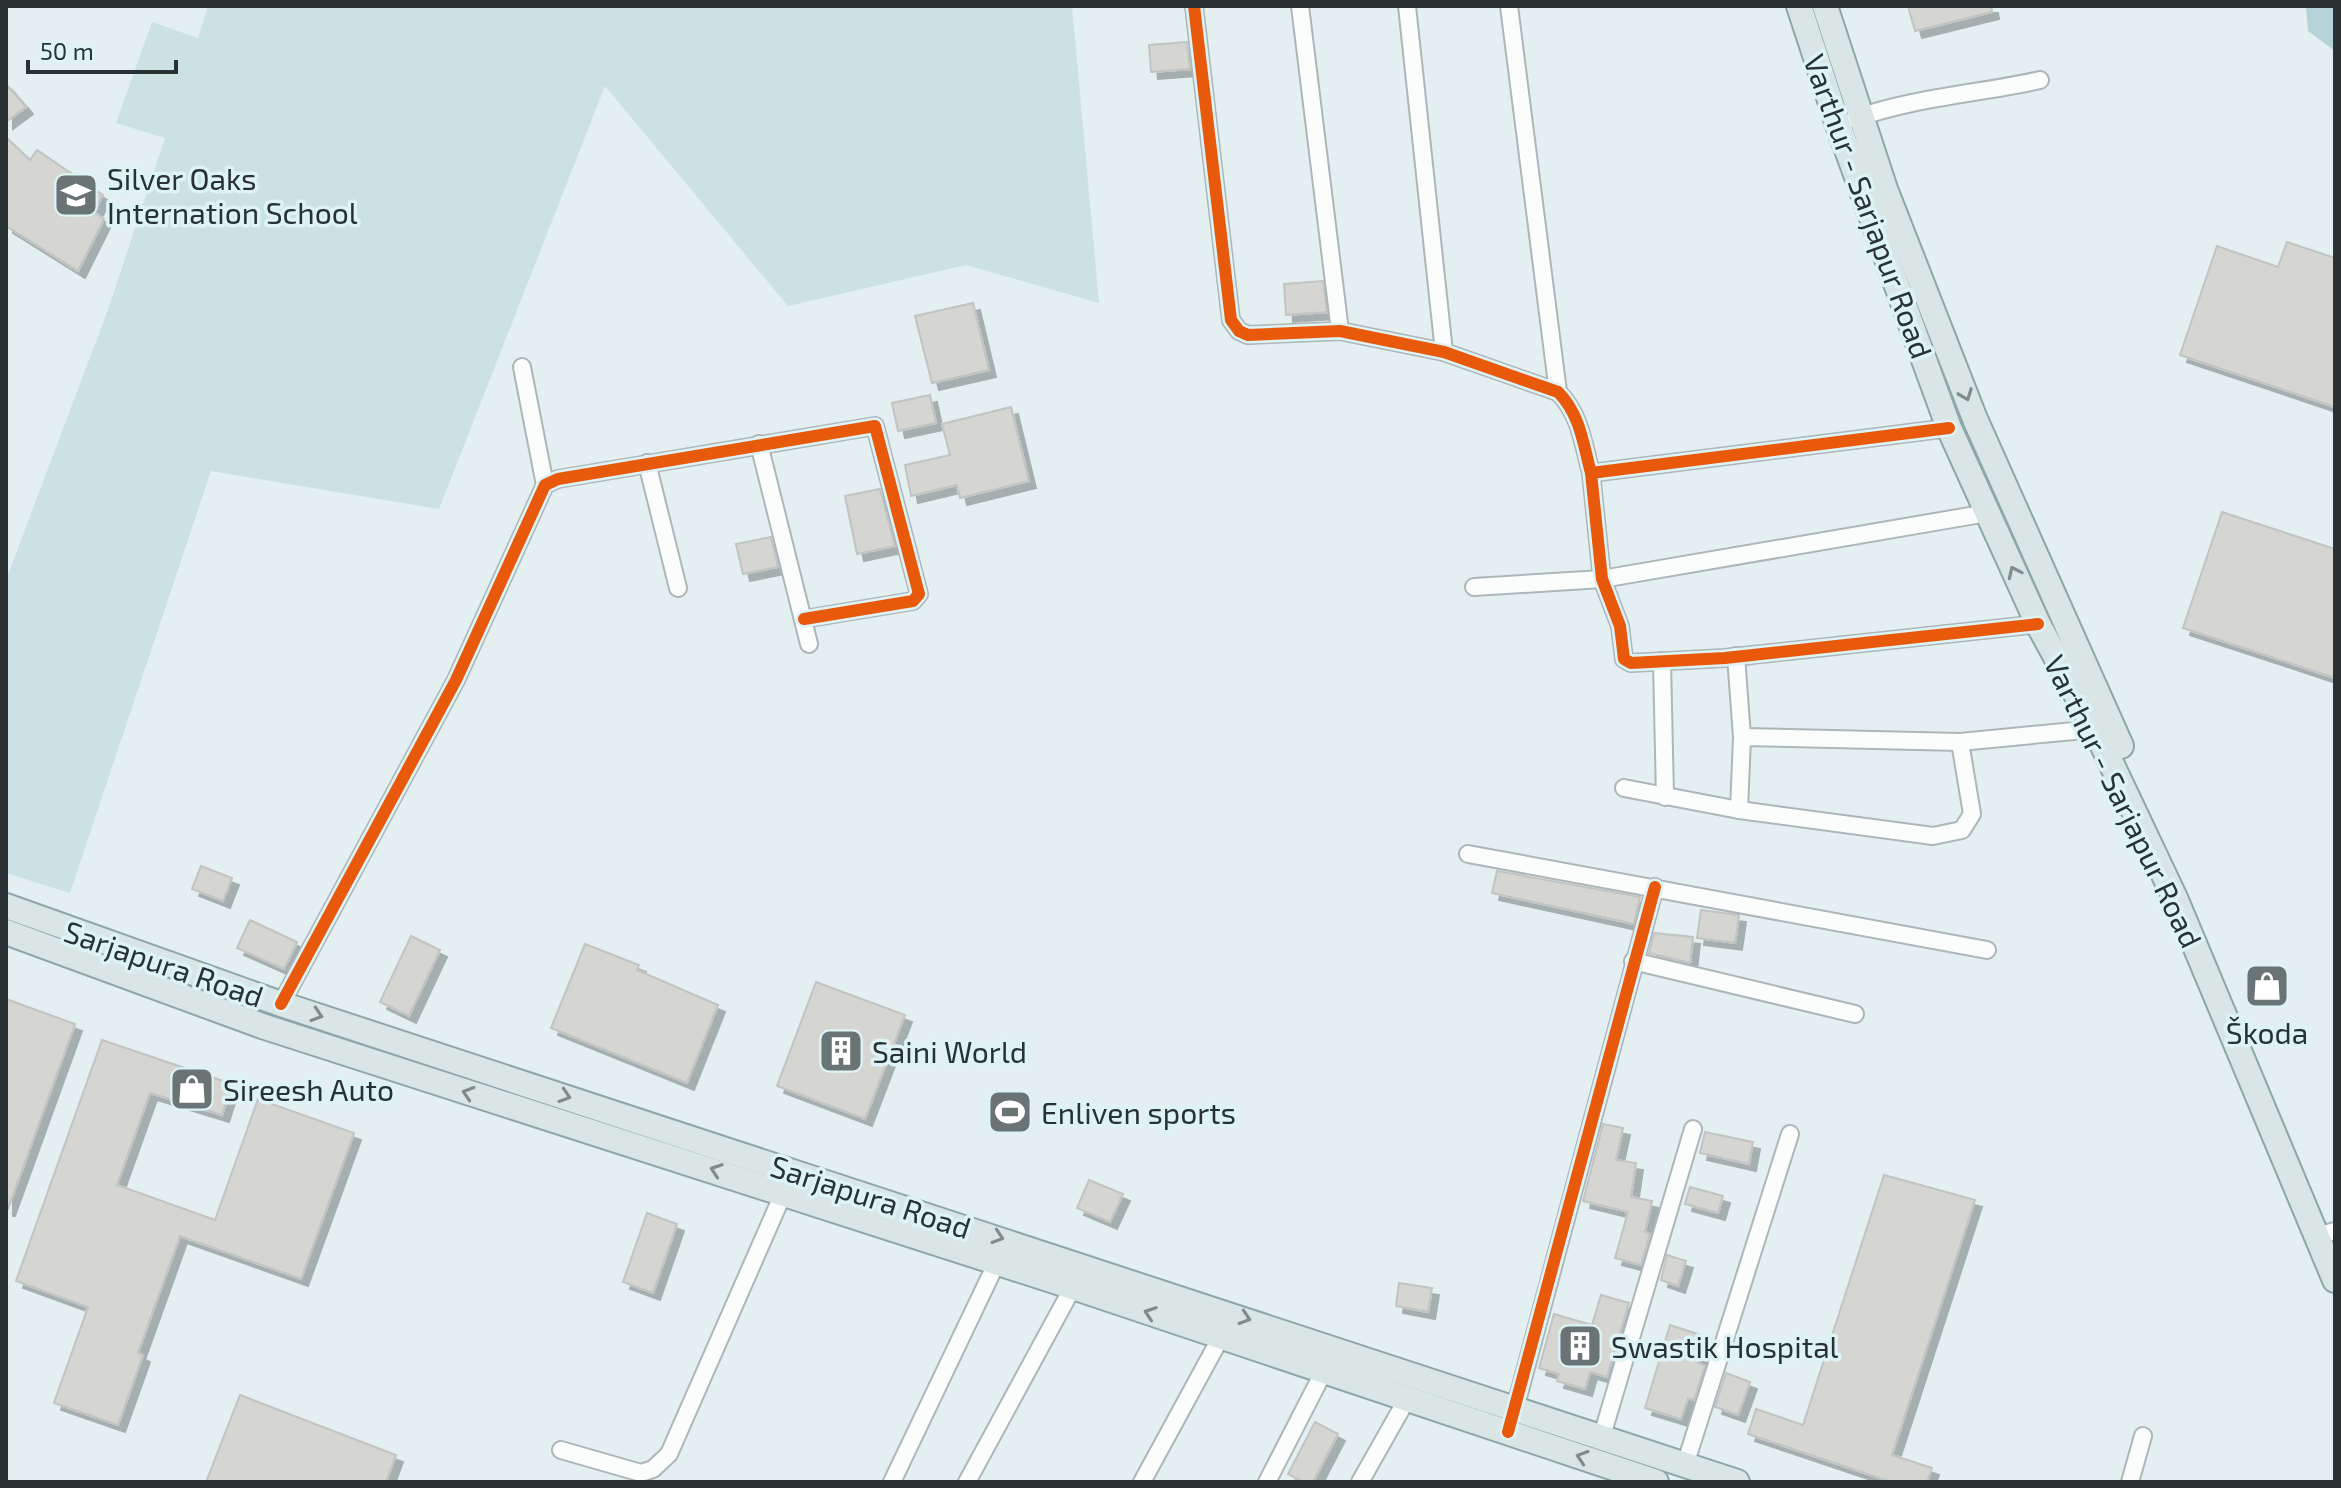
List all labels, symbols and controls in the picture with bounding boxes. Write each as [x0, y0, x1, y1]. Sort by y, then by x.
scale bar [28, 24, 176, 74]
text: 50 m [40, 36, 94, 65]
street label: Varthur - Sarjapur Road [1797, 49, 1941, 363]
place label: Silver Oaks Internation School [107, 160, 358, 230]
school or university icon: Silver Oaks Internation School [52, 171, 100, 219]
one-way arrow [1956, 387, 1972, 401]
one-way arrow [2008, 565, 2024, 580]
street label: Varthur - Sarjapur Road [2037, 649, 2211, 953]
street label: Sarjapura Road [60, 912, 268, 1014]
shop icon: Škoda [2243, 962, 2291, 1010]
one-way arrow [310, 1006, 324, 1022]
place label: Škoda [2226, 1014, 2308, 1050]
building icon: Saini World [817, 1027, 865, 1075]
place label: Saini World [872, 1033, 1027, 1069]
shop icon: Sireesh Auto [168, 1065, 216, 1113]
place label: Sireesh Auto [223, 1071, 394, 1107]
one-way arrow [462, 1086, 476, 1102]
one-way arrow [557, 1087, 571, 1103]
sports icon: Enliven sports [986, 1088, 1034, 1136]
place label: Enliven sports [1041, 1094, 1236, 1130]
street label: Sarjapura Road [766, 1147, 976, 1245]
one-way arrow [710, 1164, 724, 1180]
one-way arrow [991, 1228, 1005, 1244]
one-way arrow [1143, 1306, 1157, 1322]
one-way arrow [1237, 1309, 1251, 1325]
building icon: Swastik Hospital [1556, 1322, 1604, 1370]
place label: Swastik Hospital [1611, 1328, 1839, 1364]
one-way arrow [1576, 1451, 1590, 1467]

